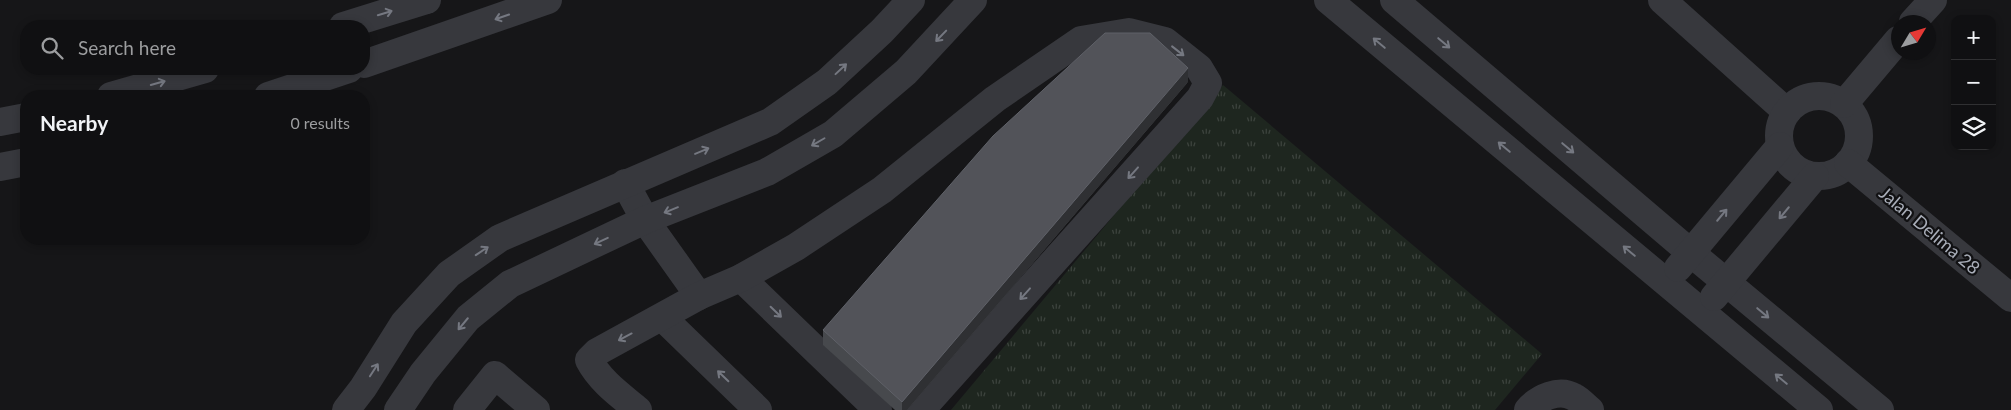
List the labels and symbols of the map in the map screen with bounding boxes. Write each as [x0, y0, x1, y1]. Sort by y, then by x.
one-way arrow [377, 8, 393, 18]
one-way arrow [495, 13, 510, 22]
north arrow [1891, 15, 1936, 60]
one-way arrow [935, 30, 947, 43]
one-way arrow [1373, 37, 1386, 49]
one-way arrow [1438, 37, 1451, 49]
one-way arrow [1171, 45, 1184, 56]
one-way arrow [835, 63, 847, 75]
one-way arrow [149, 77, 165, 87]
one-way arrow [812, 138, 826, 148]
one-way arrow [1498, 142, 1511, 153]
one-way arrow [1561, 143, 1574, 154]
one-way arrow [694, 145, 709, 155]
one-way arrow [1127, 166, 1139, 179]
street label: Jalan Delima 28 [1875, 181, 1985, 279]
one-way arrow [664, 206, 679, 215]
one-way arrow [1778, 206, 1789, 219]
one-way arrow [1716, 209, 1728, 222]
one-way arrow [594, 237, 609, 246]
one-way arrow [474, 246, 488, 256]
one-way arrow [1623, 246, 1636, 257]
one-way arrow [1019, 287, 1031, 300]
one-way arrow [770, 306, 783, 318]
one-way arrow [1757, 308, 1770, 319]
one-way arrow [458, 317, 469, 330]
one-way arrow [619, 333, 633, 343]
one-way arrow [369, 364, 379, 378]
one-way arrow [717, 370, 729, 382]
one-way arrow [1775, 373, 1788, 384]

